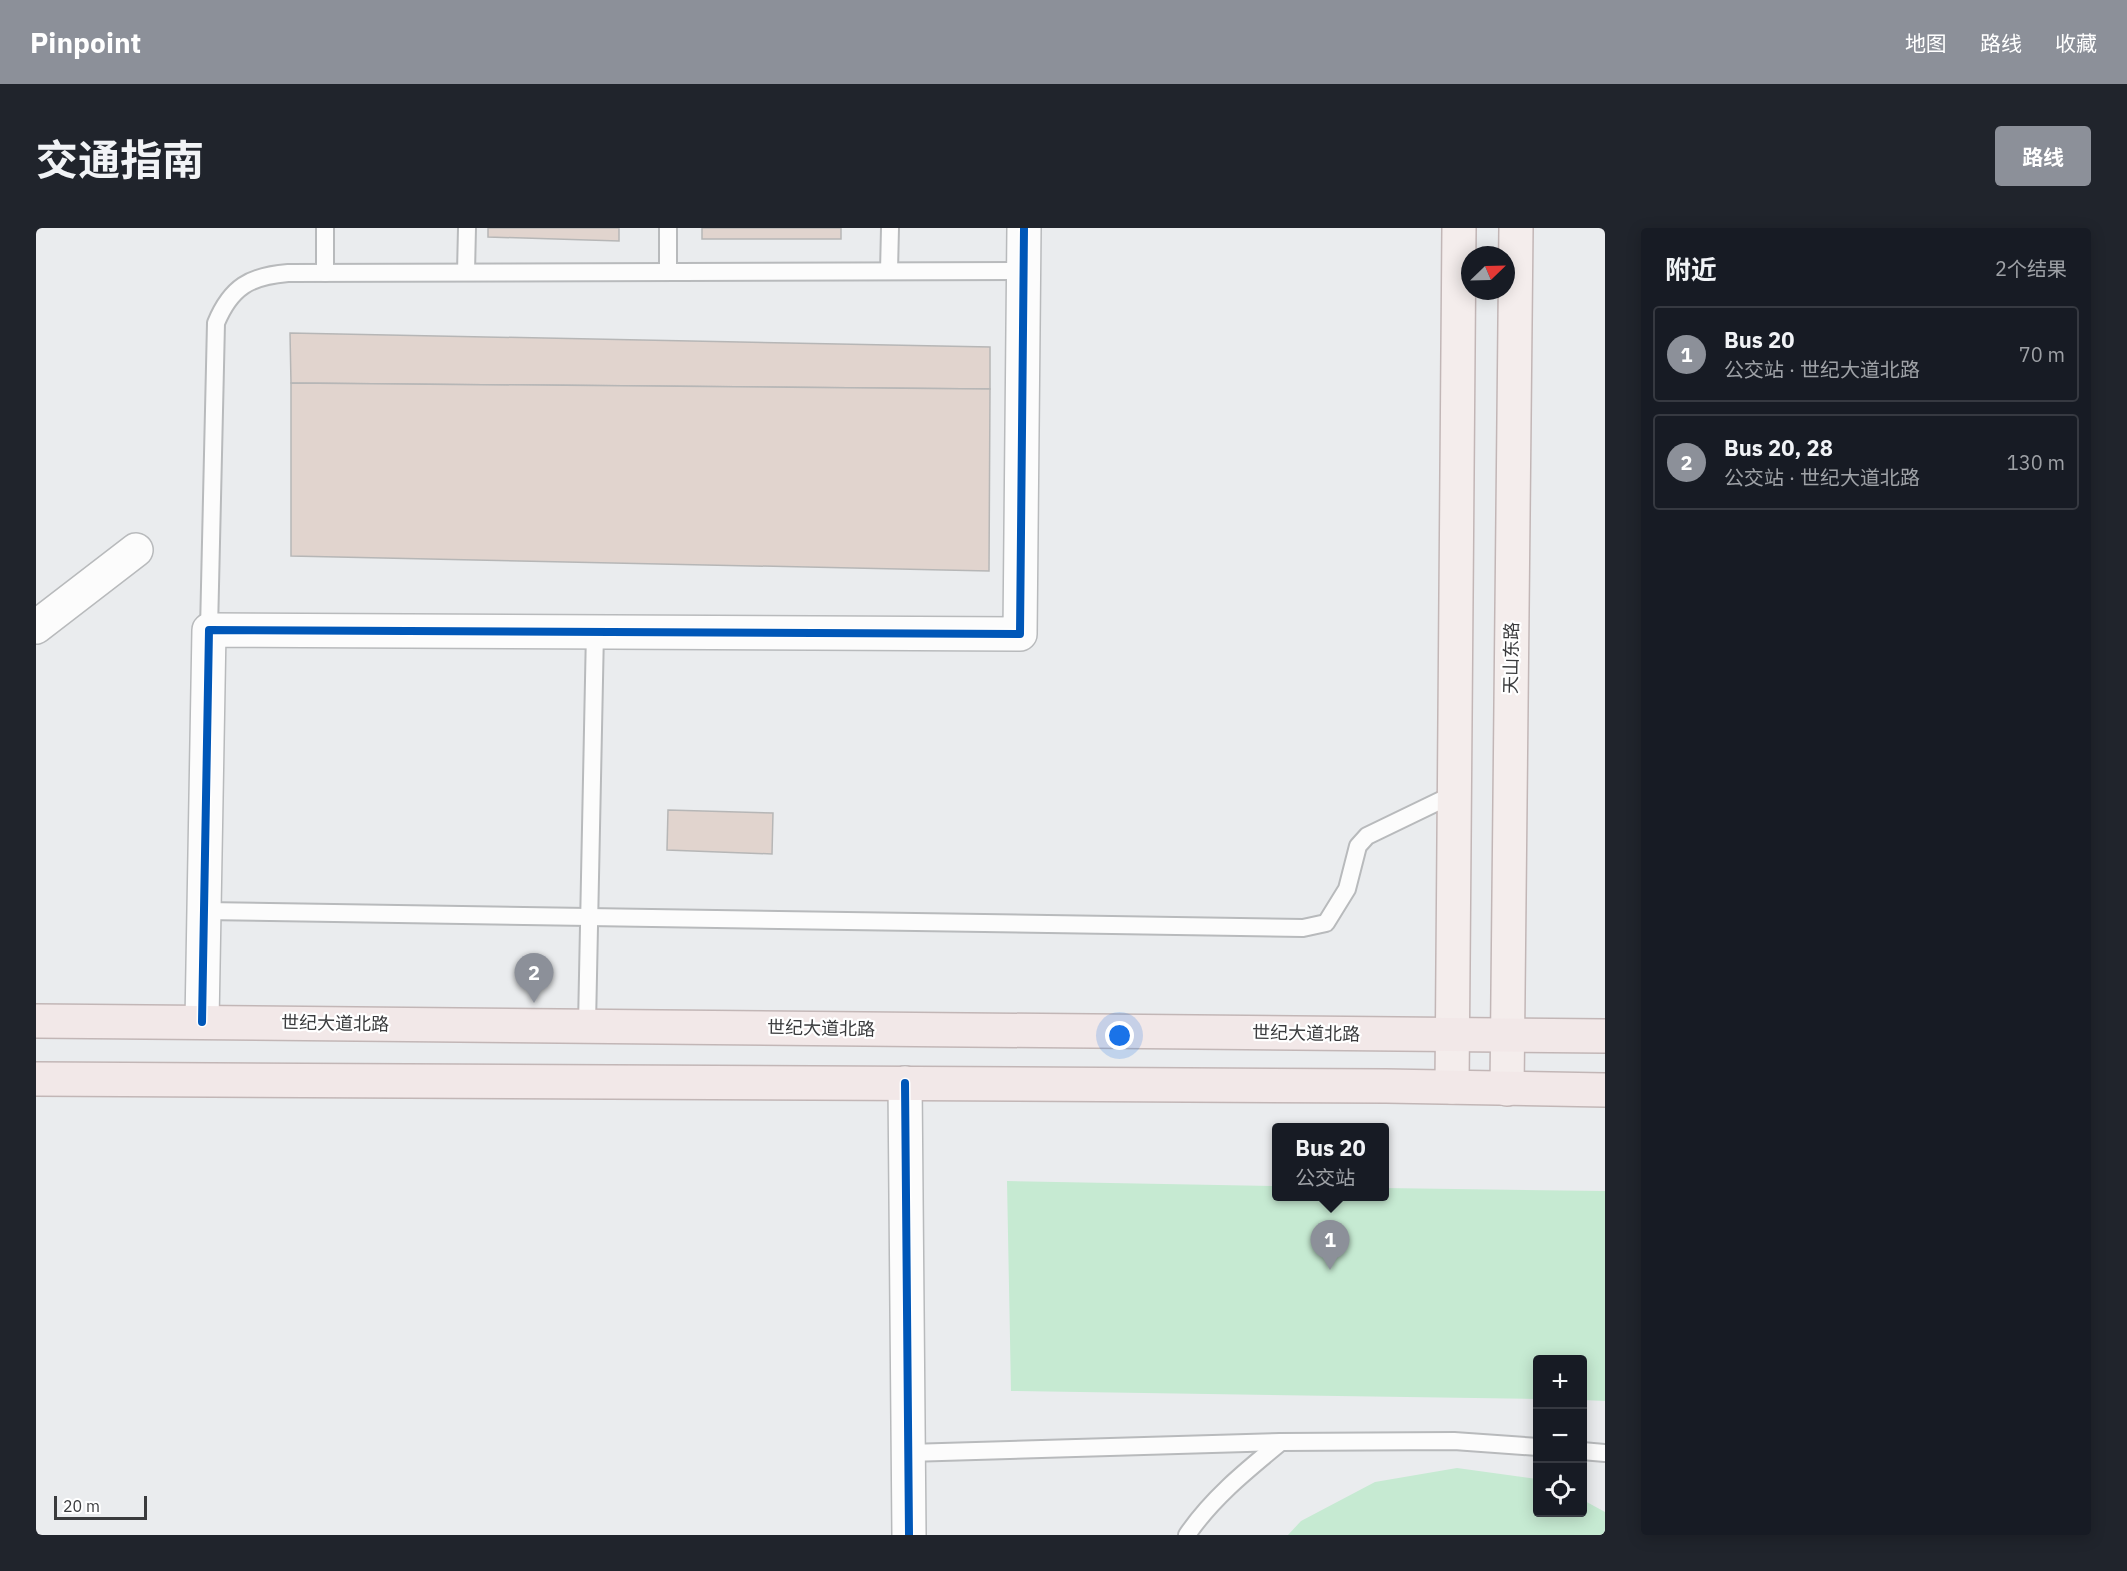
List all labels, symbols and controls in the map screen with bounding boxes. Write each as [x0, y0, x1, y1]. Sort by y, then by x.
text: Pinpoint [30, 24, 141, 61]
text: 地图 [1905, 29, 1947, 57]
text: 路线 [1980, 29, 2022, 57]
text: 收藏 [2055, 29, 2097, 57]
button: 路线 [1995, 126, 2091, 186]
text: 交通指南 [36, 132, 204, 187]
north arrow [1461, 246, 1515, 300]
text: 附近 [1665, 252, 1717, 286]
text: 2个结果 [1995, 255, 2067, 282]
text: Bus 20 [1724, 325, 1794, 354]
text: 1 [1681, 341, 1693, 368]
text: 70 m [2019, 341, 2065, 368]
text: 公交站 · 世纪大道北路 [1724, 356, 1920, 383]
text: Bus 20, 28 [1724, 433, 1833, 462]
text: 2 [1681, 449, 1693, 476]
text: 130 m [2007, 449, 2065, 476]
text: 公交站 · 世纪大道北路 [1724, 464, 1920, 491]
street label: 天山东路 [1499, 622, 1523, 694]
pin: 2 [514, 954, 554, 1003]
street label: 世纪大道北路 [281, 1011, 389, 1035]
street label: 世纪大道北路 [767, 1016, 875, 1040]
your location [1105, 1021, 1134, 1050]
street label: 世纪大道北路 [1252, 1021, 1360, 1045]
popup [1272, 1123, 1389, 1201]
text: Bus 20 [1295, 1133, 1366, 1162]
text: 公交站 [1295, 1164, 1355, 1191]
pin: 1 [1310, 1220, 1350, 1270]
map controls [1533, 1355, 1587, 1517]
button: + [1533, 1355, 1587, 1409]
button: − [1533, 1409, 1587, 1463]
button: locate [1533, 1463, 1587, 1517]
scale bar [54, 1493, 147, 1520]
text: 20 m [63, 1496, 100, 1516]

